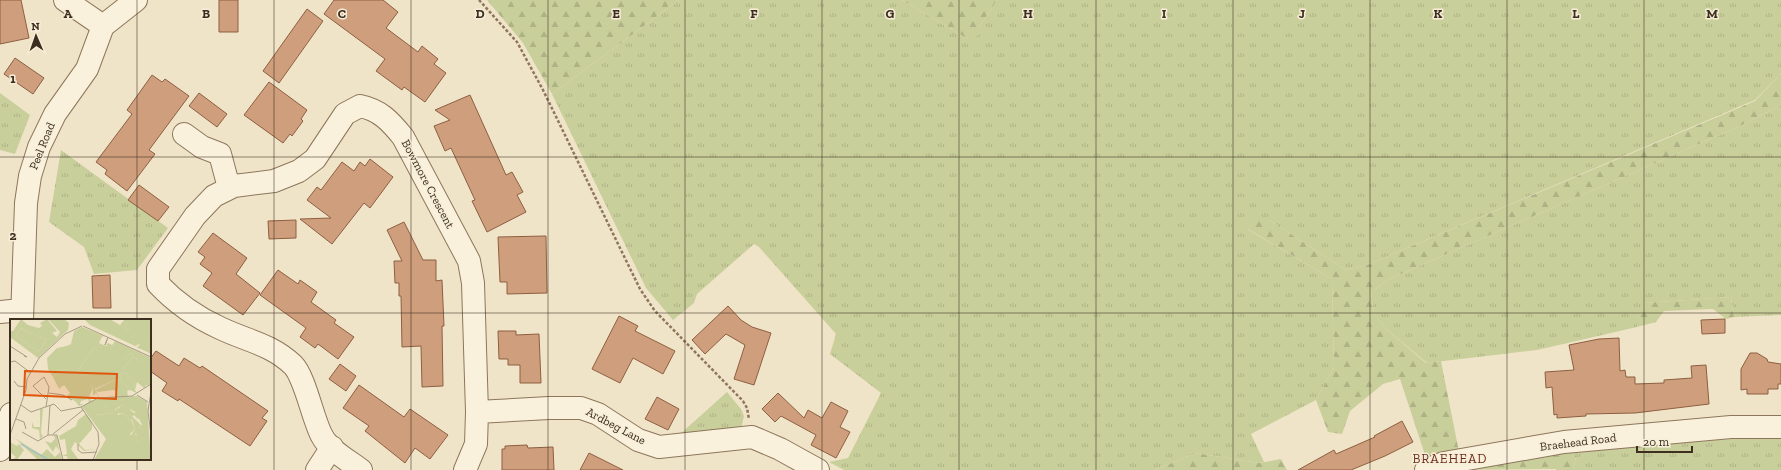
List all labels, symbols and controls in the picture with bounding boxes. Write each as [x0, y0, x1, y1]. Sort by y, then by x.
text: A [64, 6, 73, 21]
text: B [202, 6, 210, 21]
text: C [338, 6, 346, 21]
text: D [475, 6, 485, 21]
text: E [612, 6, 620, 21]
text: F [750, 6, 758, 21]
text: G [886, 6, 895, 21]
text: H [1023, 6, 1033, 21]
text: I [1162, 6, 1167, 21]
text: J [1299, 6, 1305, 21]
text: K [1434, 6, 1443, 21]
text: L [1572, 6, 1580, 21]
text: M [1706, 6, 1718, 21]
north arrow [16, 16, 56, 56]
text: N [31, 20, 41, 33]
text: 1 [10, 71, 16, 86]
street label: Peel Road [26, 120, 58, 172]
street label: Bowmore Crescent [399, 137, 458, 231]
text: 2 [10, 228, 17, 243]
inset map [10, 319, 151, 460]
street label: Ardbeg Lane [584, 404, 649, 448]
scale bar [1637, 428, 1692, 454]
street label: Braehead Road [1539, 430, 1617, 454]
text: 20 m [1643, 435, 1670, 449]
district label: BRAEHEAD [1413, 451, 1488, 466]

